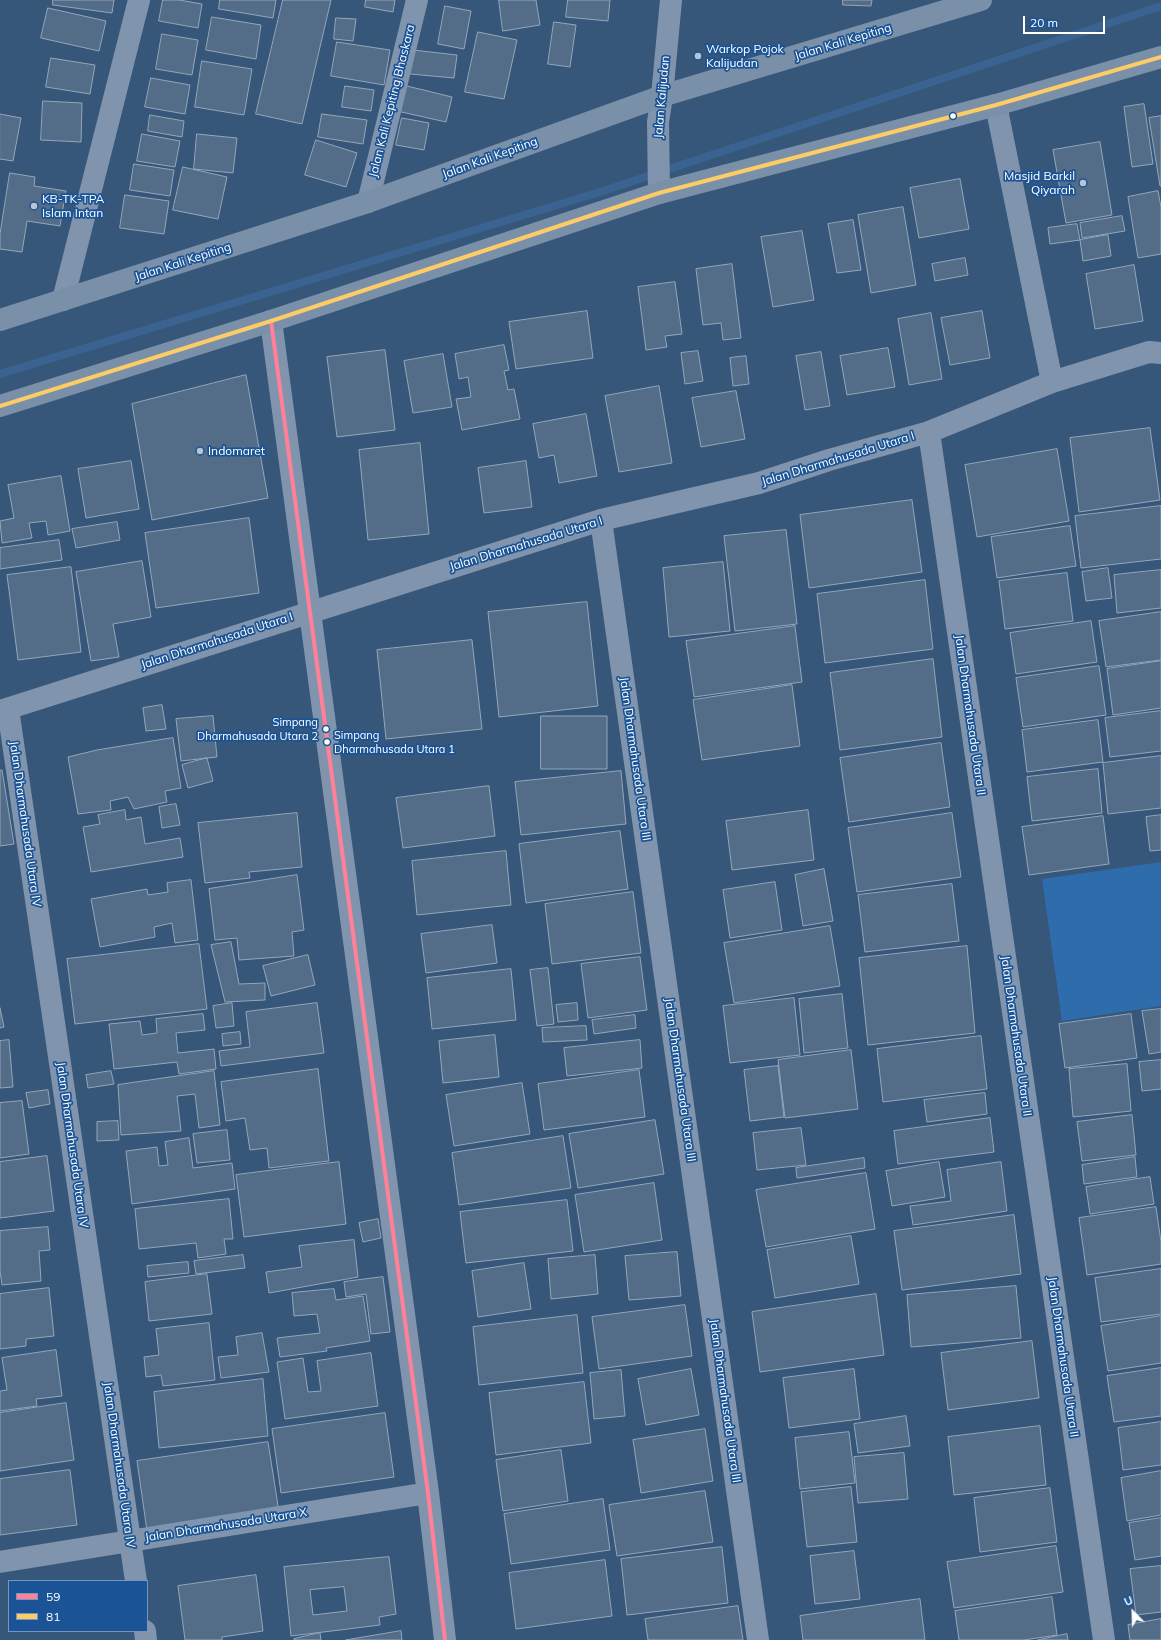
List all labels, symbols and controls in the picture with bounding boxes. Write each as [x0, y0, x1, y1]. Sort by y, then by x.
scale bar [1025, 8, 1107, 34]
text: 20 m [1030, 15, 1058, 30]
street label: Jalan Kali Kepiting [793, 20, 893, 64]
street label: Jalan Kali Kepiting Bhaskara [366, 23, 418, 179]
place label: Warkop Pojok Kalijudan [706, 42, 784, 70]
marker: Warkop Pojok Kalijudan [693, 51, 703, 61]
street label: Jalan Kalijudan [651, 55, 673, 139]
unlabelled marker [948, 111, 958, 121]
street label: Jalan Kali Kepiting [440, 134, 540, 182]
place label: Masjid Barkil Qiyarah [1004, 169, 1075, 197]
marker: Masjid Barkil Qiyarah [1078, 178, 1088, 188]
place label: KB-TK-TPA Islam Intan [42, 192, 104, 220]
marker: KB-TK-TPA Islam Intan [29, 201, 39, 211]
street label: Jalan Kali Kepiting [133, 240, 233, 284]
street label: Jalan Dharmahusada Utara I [760, 429, 916, 489]
place label: Indomaret [208, 444, 265, 458]
marker: Indomaret [195, 446, 205, 456]
street label: Jalan Dharmahusada Utara I [448, 514, 604, 574]
street label: Jalan Dharmahusada Utara I [139, 610, 295, 672]
street label: Jalan Dharmahusada Utara II [952, 634, 988, 796]
street label: Jalan Dharmahusada Utara III [616, 676, 654, 842]
place label: Simpang Dharmahusada Utara 2 [197, 716, 318, 742]
marker: Simpang Dharmahusada Utara 2 [321, 724, 331, 734]
place label: Simpang Dharmahusada Utara 1 [334, 729, 455, 755]
marker: Simpang Dharmahusada Utara 1 [322, 737, 332, 747]
street label: Jalan Dharmahusada Utara IV [6, 740, 44, 908]
street label: Jalan Dharmahusada Utara II [998, 955, 1034, 1117]
street label: Jalan Dharmahusada Utara III [661, 997, 699, 1163]
street label: Jalan Dharmahusada Utara IV [53, 1061, 91, 1229]
street label: Jalan Dharmahusada Utara II [1045, 1276, 1081, 1438]
street label: Jalan Dharmahusada Utara III [706, 1318, 744, 1484]
street label: Jalan Dharmahusada Utara IV [100, 1381, 138, 1549]
street label: Jalan Dharmahusada Utara X [144, 1505, 308, 1545]
legend [8, 1580, 148, 1632]
text: 59 [46, 1589, 60, 1604]
north arrow [1113, 1592, 1153, 1632]
text: U [1122, 1593, 1135, 1609]
text: 81 [46, 1609, 60, 1624]

